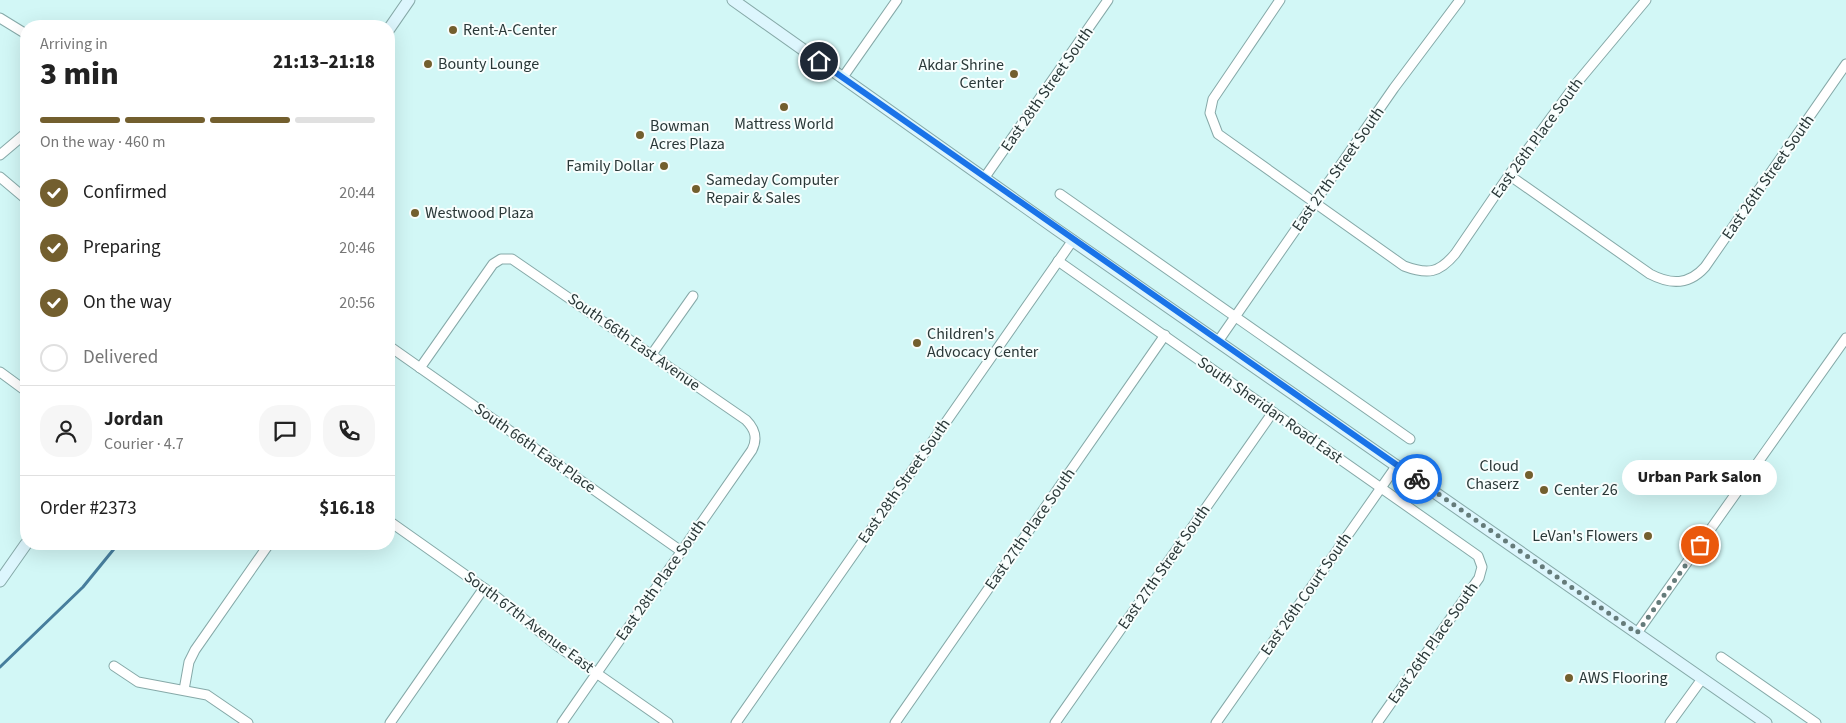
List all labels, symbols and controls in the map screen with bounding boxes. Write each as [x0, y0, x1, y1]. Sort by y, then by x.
place label: Rent-A-Center [463, 19, 557, 41]
street label: East 28th Street South [996, 22, 1098, 156]
marker: Rent-A-Center [447, 24, 459, 36]
text: Arriving in [40, 33, 108, 55]
pin [798, 40, 840, 82]
icon: home [805, 47, 833, 75]
text: 21:13–21:18 [273, 49, 375, 76]
text: 3 min [40, 51, 119, 97]
place label: Bounty Lounge [438, 53, 539, 75]
place label: Akdar Shrine Center [919, 54, 1004, 94]
marker: Bounty Lounge [422, 58, 434, 70]
marker: Akdar Shrine Center [1008, 68, 1020, 80]
street label: East 26th Place South [1486, 73, 1588, 203]
marker: Mattress World [778, 101, 790, 113]
street label: East 27th Street South [1287, 102, 1389, 236]
street label: East 26th Street South [1717, 110, 1819, 244]
place label: Mattress World [734, 113, 834, 135]
place label: Bowman Acres Plaza [650, 115, 725, 155]
marker: Bowman Acres Plaza [634, 129, 646, 141]
text: On the way · 460 m [40, 131, 165, 153]
place label: Family Dollar [566, 155, 654, 177]
marker: Family Dollar [658, 160, 670, 172]
place label: Sameday Computer Repair & Sales [706, 169, 839, 209]
icon: check [40, 179, 68, 207]
text: Confirmed [83, 179, 167, 206]
text: 20:44 [339, 182, 375, 204]
marker: Sameday Computer Repair & Sales [690, 183, 702, 195]
place label: Westwood Plaza [425, 202, 534, 224]
marker: Westwood Plaza [409, 207, 421, 219]
icon: check [40, 234, 68, 262]
text: Preparing [83, 234, 161, 261]
text: 20:46 [339, 237, 375, 259]
street label: South 66th East Avenue [563, 288, 705, 396]
icon: check [40, 289, 68, 317]
text: On the way [83, 289, 172, 316]
text: 20:56 [339, 292, 375, 314]
place label: Children's Advocacy Center [927, 323, 1039, 363]
marker: Children's Advocacy Center [911, 337, 923, 349]
text: Delivered [83, 344, 158, 371]
street label: South Sheridan Road East [1193, 351, 1347, 469]
street label: South 66th East Place [470, 398, 600, 498]
button: person [40, 405, 92, 457]
button: chat [259, 405, 311, 457]
button: phone [323, 405, 375, 457]
text: Jordan [104, 406, 163, 433]
street label: East 28th Street South [853, 414, 955, 548]
text: Courier · 4.7 [104, 433, 184, 455]
courier [1392, 454, 1442, 504]
place label: Cloud Chaserz [1466, 455, 1519, 495]
callout: Urban Park Salon [1622, 460, 1778, 495]
street label: East 27th Place South [980, 464, 1080, 594]
icon: bike [1403, 465, 1431, 493]
text: Urban Park Salon [1638, 466, 1761, 488]
marker: Cloud Chaserz [1523, 469, 1535, 481]
place label: Center 26 [1554, 479, 1618, 501]
marker: Center 26 [1538, 484, 1550, 496]
text: Order #2373 [40, 495, 137, 522]
text: $16.18 [319, 495, 375, 522]
street label: East 27th Street South [1113, 500, 1215, 634]
street label: East 28th Place South [611, 515, 711, 645]
pin [1679, 524, 1721, 566]
place label: LeVan's Flowers [1532, 525, 1638, 547]
street label: East 26th Court South [1255, 528, 1357, 660]
marker: LeVan's Flowers [1642, 530, 1654, 542]
icon: bag [1686, 531, 1714, 559]
street label: South 67th Avenue East [460, 566, 599, 678]
street label: East 26th Place South [1383, 578, 1483, 708]
place label: AWS Flooring [1579, 667, 1668, 689]
marker: AWS Flooring [1563, 672, 1575, 684]

